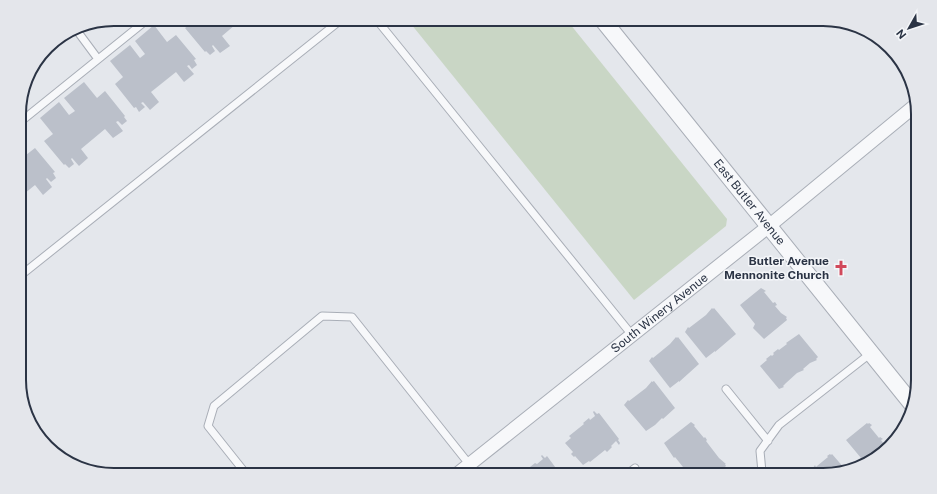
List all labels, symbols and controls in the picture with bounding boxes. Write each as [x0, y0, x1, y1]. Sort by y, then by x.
north arrow [889, 8, 929, 48]
text: N [894, 27, 909, 41]
street label: East Butler Avenue [711, 156, 788, 248]
place label: Butler Avenue Mennonite Church [724, 254, 829, 282]
church icon: Butler Avenue Mennonite Church [832, 259, 850, 277]
street label: South Winery Avenue [608, 270, 711, 356]

